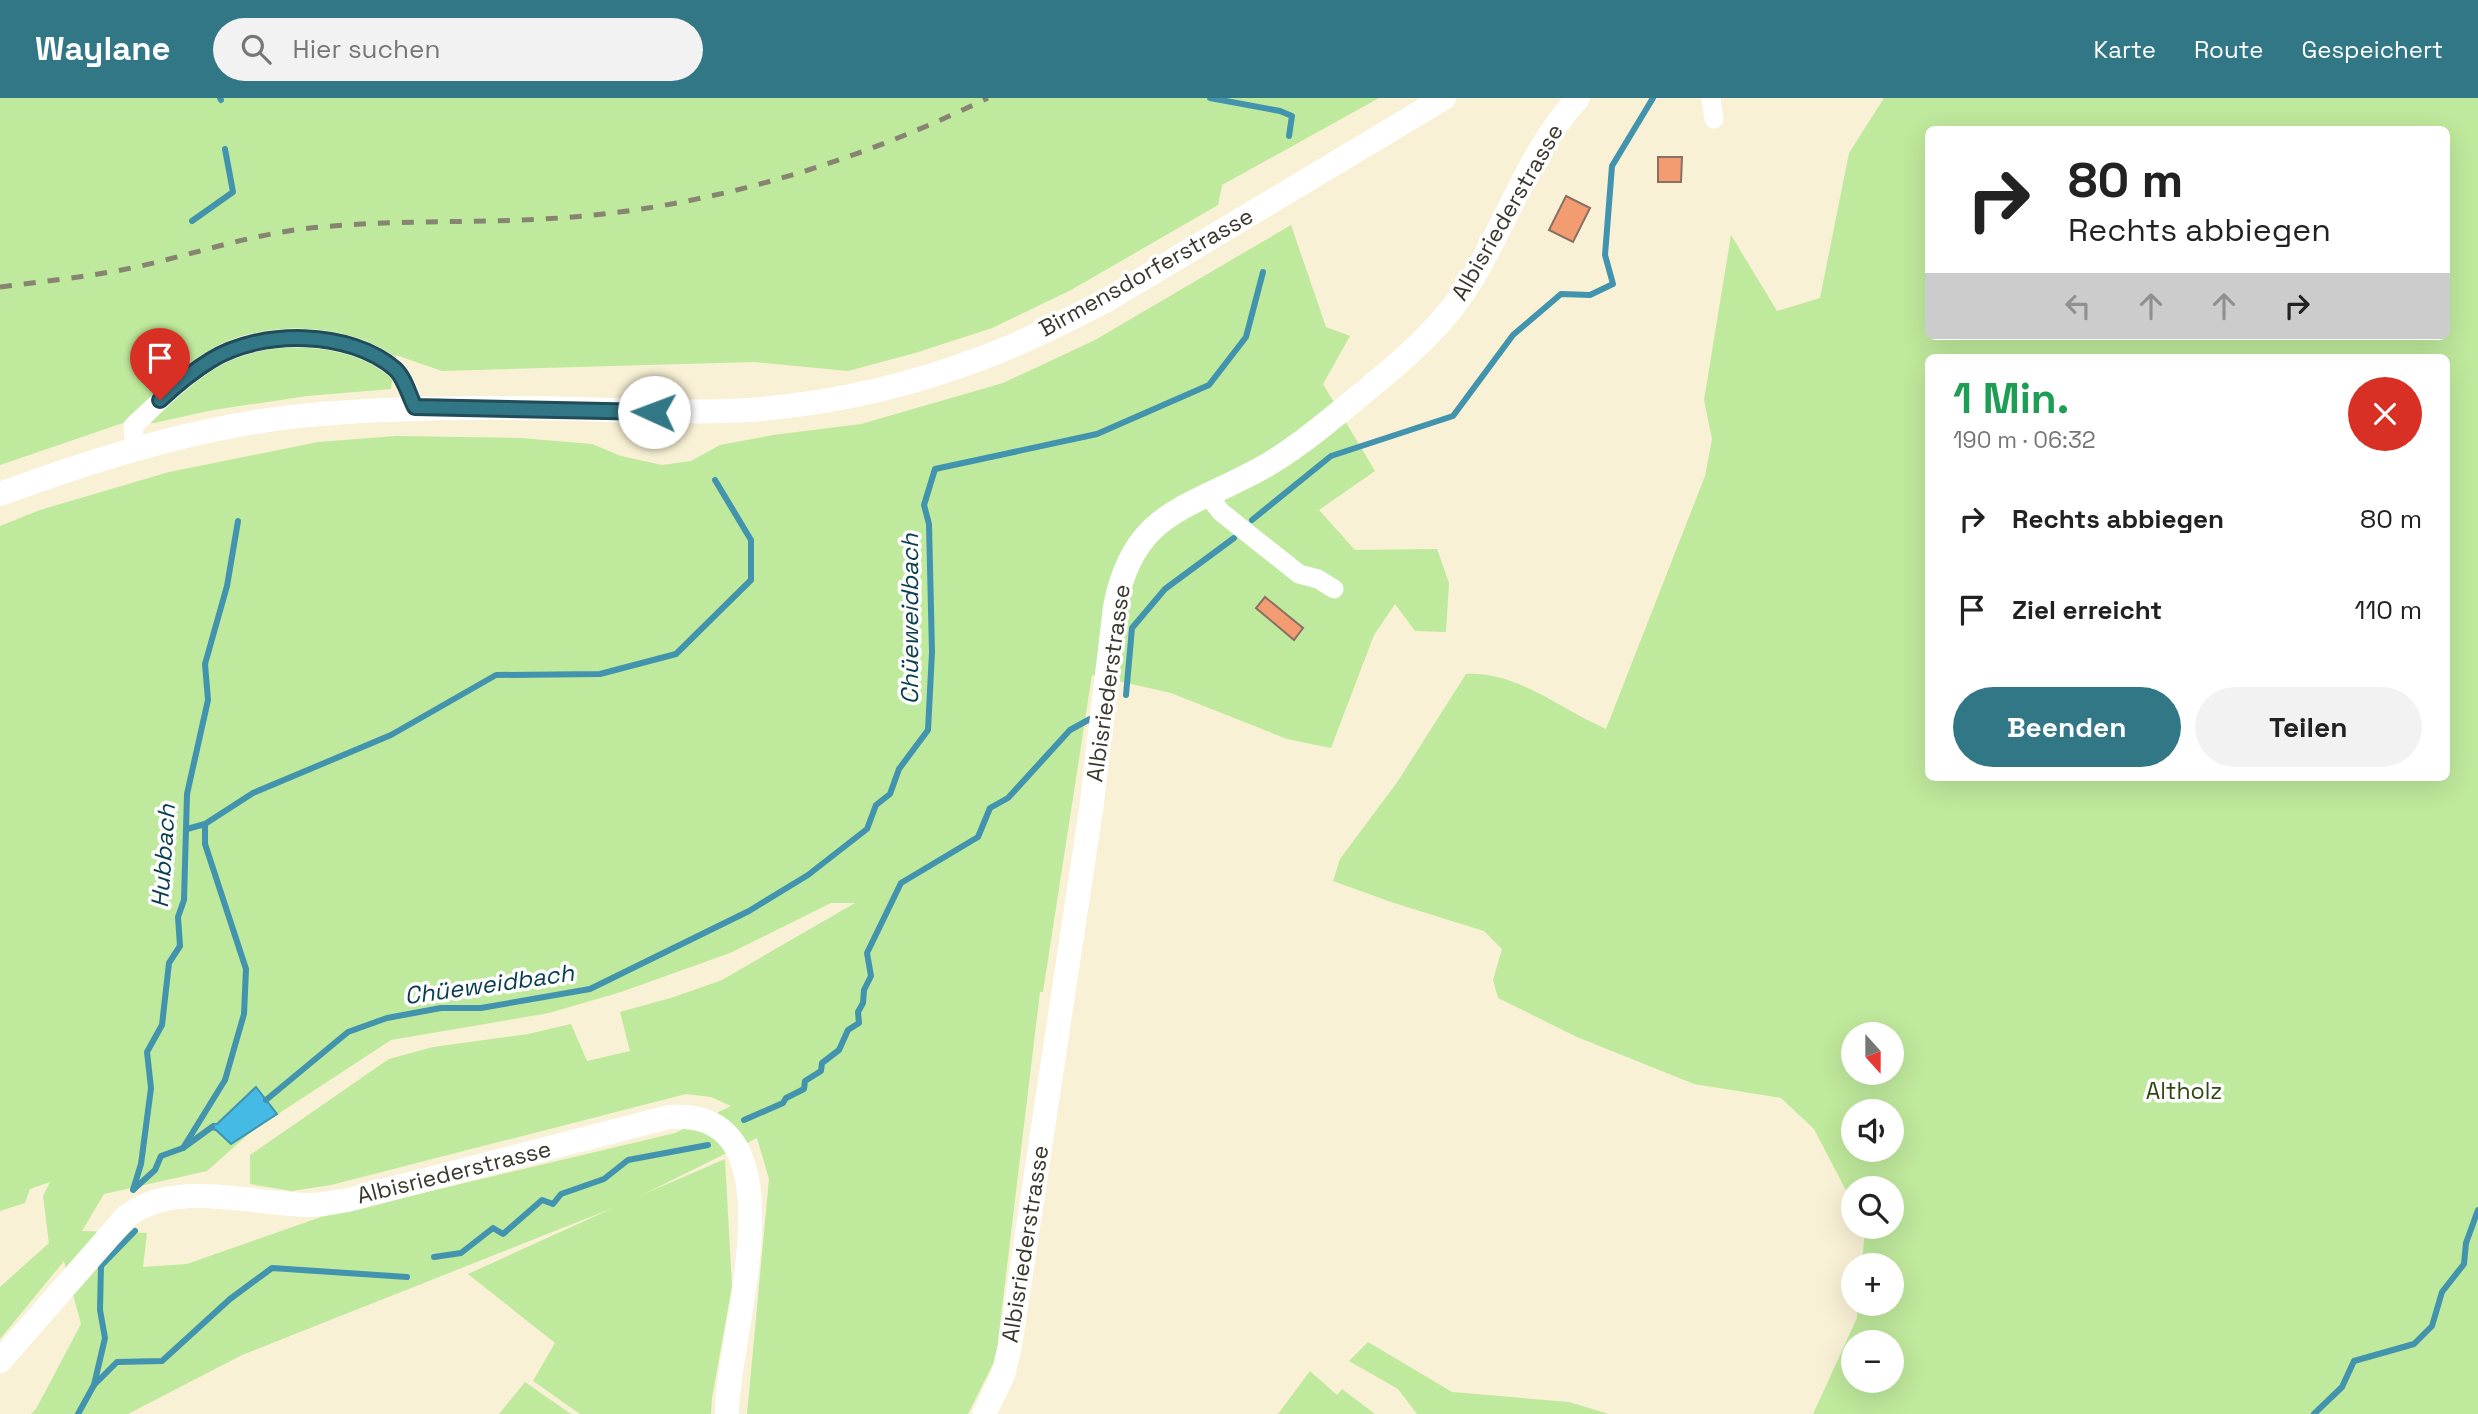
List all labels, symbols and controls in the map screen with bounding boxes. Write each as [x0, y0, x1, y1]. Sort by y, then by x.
search box [213, 18, 703, 81]
text: Waylane [35, 28, 171, 70]
icon: search [237, 30, 275, 68]
text: Hier suchen [293, 32, 440, 66]
text: Karte [2094, 34, 2156, 65]
text: Route [2194, 34, 2263, 65]
text: Gespeichert [2301, 34, 2443, 65]
street label: Albisriederstrasse [1444, 118, 1570, 306]
text: 80 m [2068, 149, 2183, 211]
icon: right [1953, 154, 2044, 245]
street label: Birmensdorferstrasse [1034, 201, 1258, 343]
text: Rechts abbiegen [2068, 210, 2331, 250]
icon: left [2059, 287, 2097, 325]
icon: ahead [2132, 287, 2170, 325]
icon: ahead [2205, 287, 2243, 325]
icon: right [2278, 287, 2316, 325]
pin [130, 328, 190, 400]
icon: arrive [141, 339, 179, 377]
text: 1 Min. [1953, 372, 2069, 425]
position arrow [617, 375, 691, 449]
button: close [2348, 377, 2422, 451]
text: 190 m · 06:32 [1953, 425, 2096, 455]
icon: right [1953, 500, 1991, 538]
text: Rechts abbiegen [2012, 502, 2224, 536]
text: 80 m [2360, 502, 2422, 536]
water label: Chüeweidbach [894, 532, 925, 705]
street label: Albisriederstrasse [1079, 582, 1137, 784]
icon: arrive [1953, 591, 1991, 629]
text: Ziel erreicht [2012, 593, 2162, 627]
text: 110 m [2355, 593, 2422, 627]
button: Beenden [1953, 687, 2181, 767]
button: Teilen [2195, 687, 2422, 767]
water label: Hubbach [144, 802, 182, 909]
water label: Chüeweidbach [402, 957, 577, 1011]
north arrow [1841, 1022, 1904, 1085]
map controls [1841, 1022, 1904, 1393]
park label: Altholz [2146, 1076, 2222, 1106]
button: sound [1841, 1099, 1904, 1162]
street label: Albisriederstrasse [354, 1133, 554, 1211]
street label: Albisriederstrasse [995, 1143, 1055, 1345]
button: search [1841, 1176, 1904, 1239]
button: + [1841, 1253, 1904, 1316]
button: − [1841, 1330, 1904, 1393]

